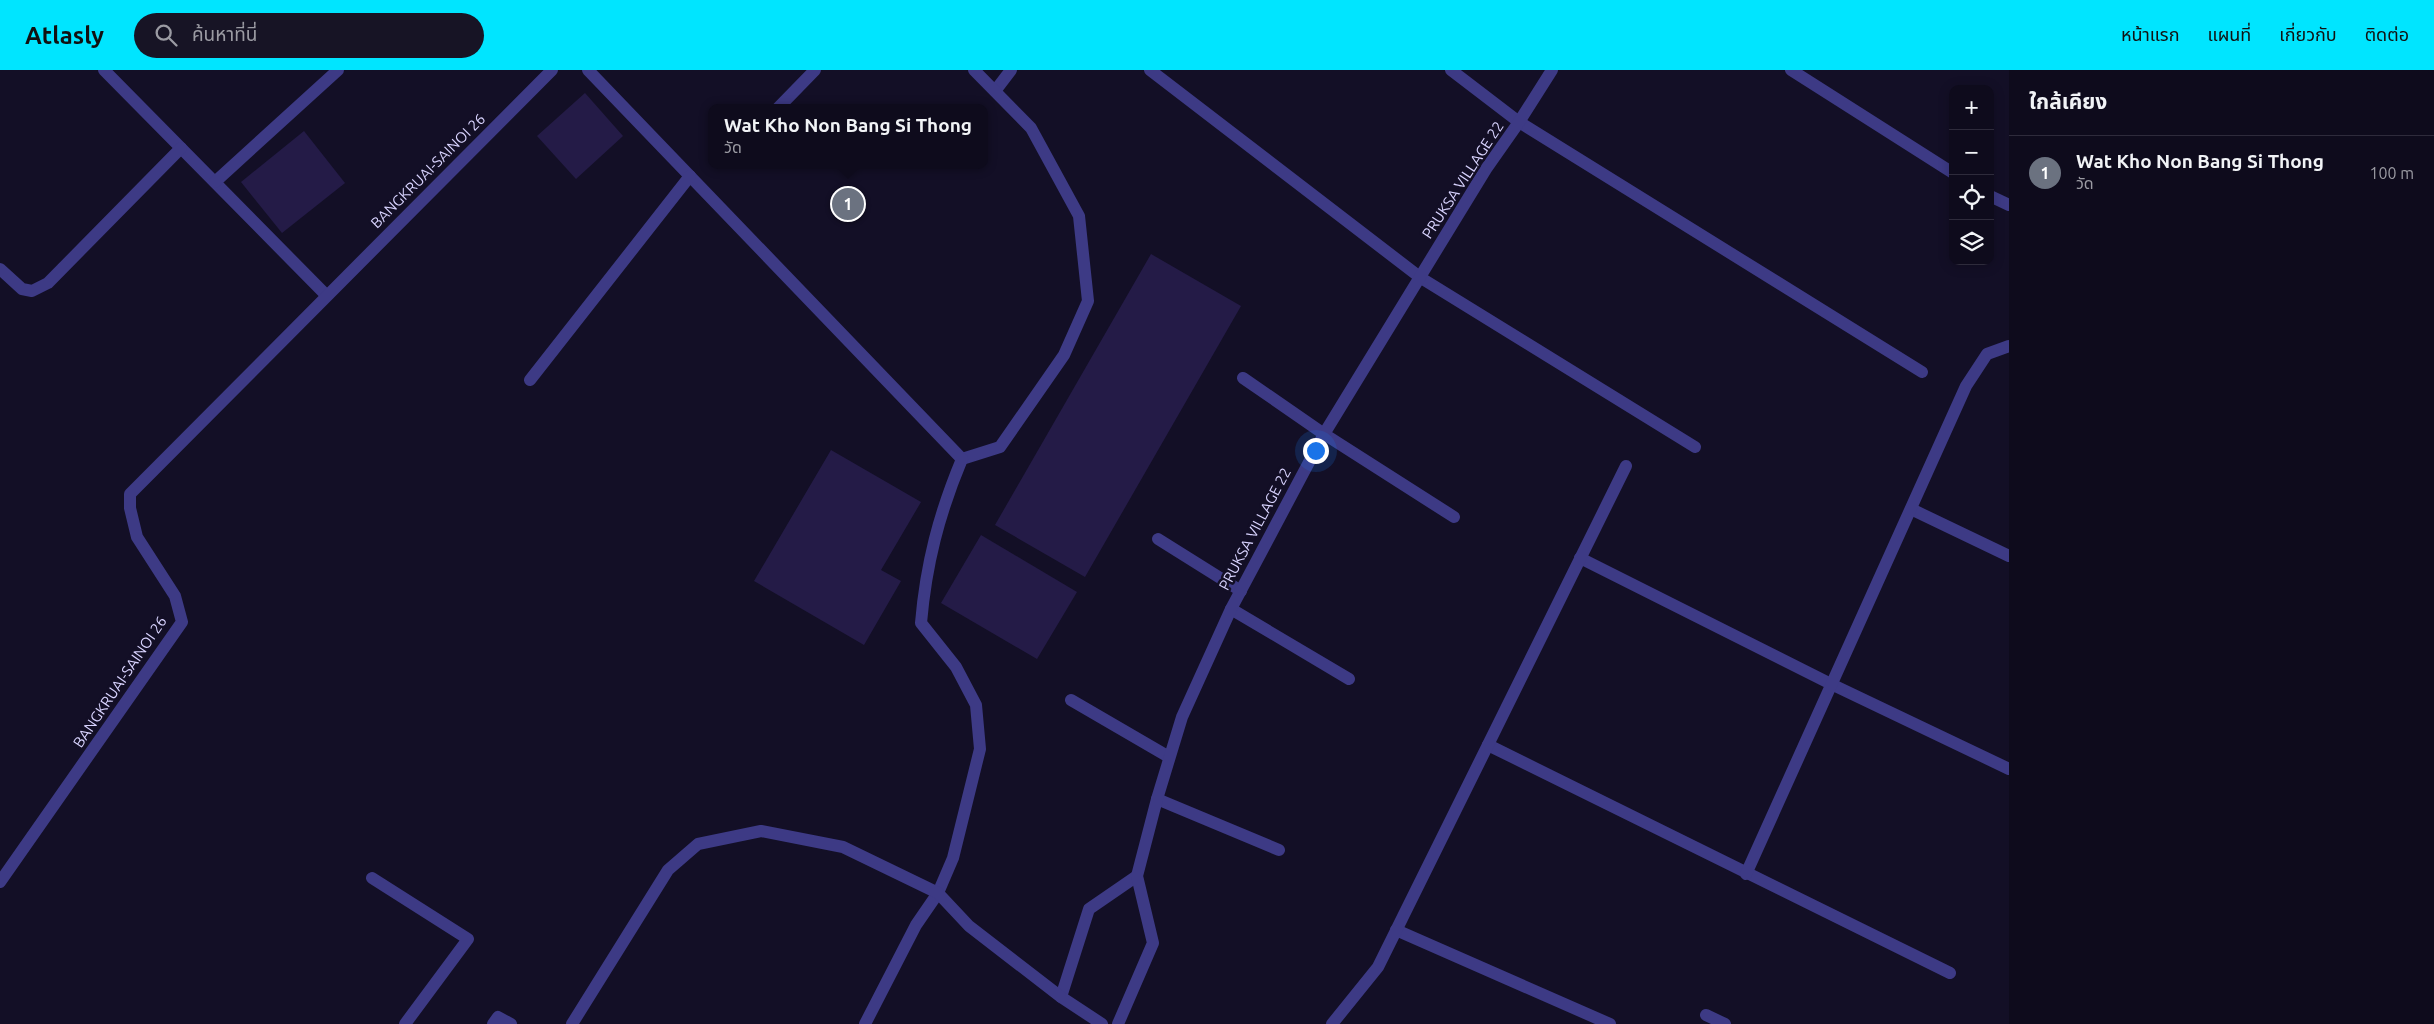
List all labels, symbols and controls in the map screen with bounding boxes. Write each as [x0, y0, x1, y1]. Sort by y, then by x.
search box [134, 13, 484, 58]
icon: search [152, 21, 180, 49]
text: Atlasly [25, 22, 104, 49]
text: ค้นหาที่นี่ [192, 23, 257, 45]
text: หน้าแรก [2121, 24, 2179, 44]
text: แผนที่ [2207, 24, 2251, 44]
text: เกี่ยวกับ [2279, 24, 2337, 44]
text: ติดต่อ [2365, 24, 2409, 44]
map controls [1949, 85, 1994, 265]
button: + [1949, 85, 1994, 130]
text: ใกล้เคียง [2029, 89, 2107, 113]
popup [708, 104, 988, 169]
street label: BANGKRUAI-SAINOI 26 [367, 110, 488, 231]
text: Wat Kho Non Bang Si Thong [724, 114, 972, 136]
street label: PRUKSA VILLAGE 22 [1418, 118, 1507, 241]
button: − [1949, 130, 1994, 175]
text: วัด [724, 138, 742, 156]
text: Wat Kho Non Bang Si Thong [2076, 150, 2324, 172]
text: 1 [2040, 164, 2050, 182]
text: 100 m [2369, 164, 2414, 182]
text: วัด [2076, 174, 2094, 192]
button: locate [1949, 175, 1994, 220]
pin: 1 [832, 185, 864, 223]
button: layers [1949, 220, 1994, 265]
your location [1303, 438, 1329, 464]
street label: PRUKSA VILLAGE 22 [1215, 465, 1294, 593]
street label: BANGKRUAI-SAINOI 26 [69, 613, 170, 751]

